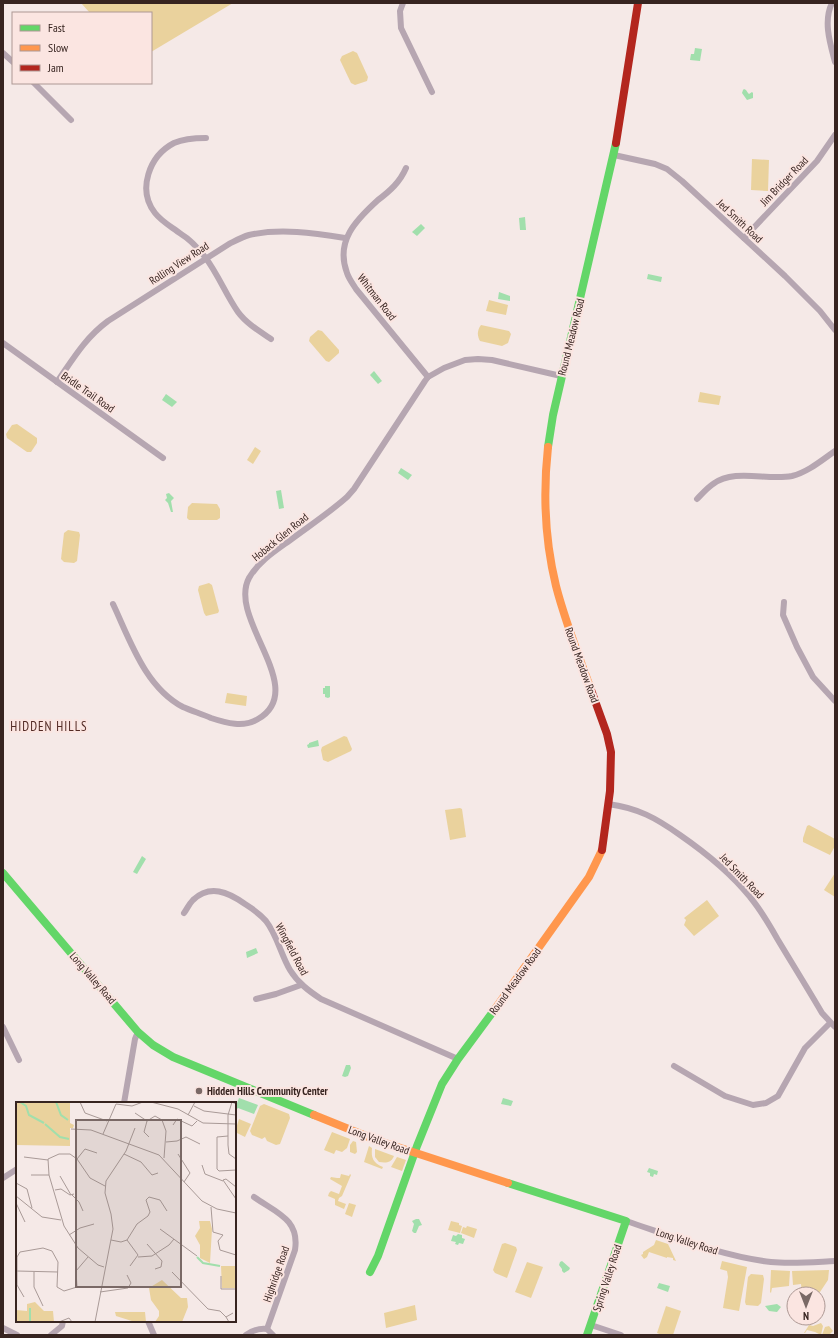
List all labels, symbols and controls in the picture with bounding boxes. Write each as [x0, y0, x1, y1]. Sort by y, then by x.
legend [12, 12, 152, 84]
text: Fast [48, 20, 66, 35]
text: Slow [48, 40, 69, 55]
text: Jam [47, 60, 64, 75]
street label: Jim Bridger Road [756, 153, 811, 209]
street label: Jed Smith Road [713, 196, 766, 246]
street label: Rolling View Road [147, 238, 212, 287]
street label: Whitman Road [355, 271, 400, 323]
street label: Round Meadow Road [555, 297, 587, 377]
street label: Bridle Trail Road [59, 368, 118, 416]
street label: Hoback Glen Road [249, 510, 311, 564]
street label: Round Meadow Road [562, 625, 602, 705]
district label: HIDDEN HILLS [10, 718, 88, 735]
street label: Jed Smith Road [716, 850, 767, 902]
street label: Wingfield Road [272, 920, 312, 978]
street label: Round Meadow Road [486, 945, 544, 1017]
street label: Long Valley Road [67, 949, 119, 1007]
place label: Hidden Hills Community Center [207, 1084, 329, 1098]
marker: Hidden Hills Community Center [194, 1086, 204, 1096]
inset map [16, 1102, 236, 1322]
street label: Long Valley Road [347, 1122, 412, 1158]
street label: Long Valley Road [654, 1224, 720, 1258]
street label: Spring Valley Road [590, 1242, 625, 1313]
street label: Highridge Road [260, 1244, 292, 1304]
north arrow [786, 1286, 826, 1326]
text: N [803, 1309, 809, 1323]

